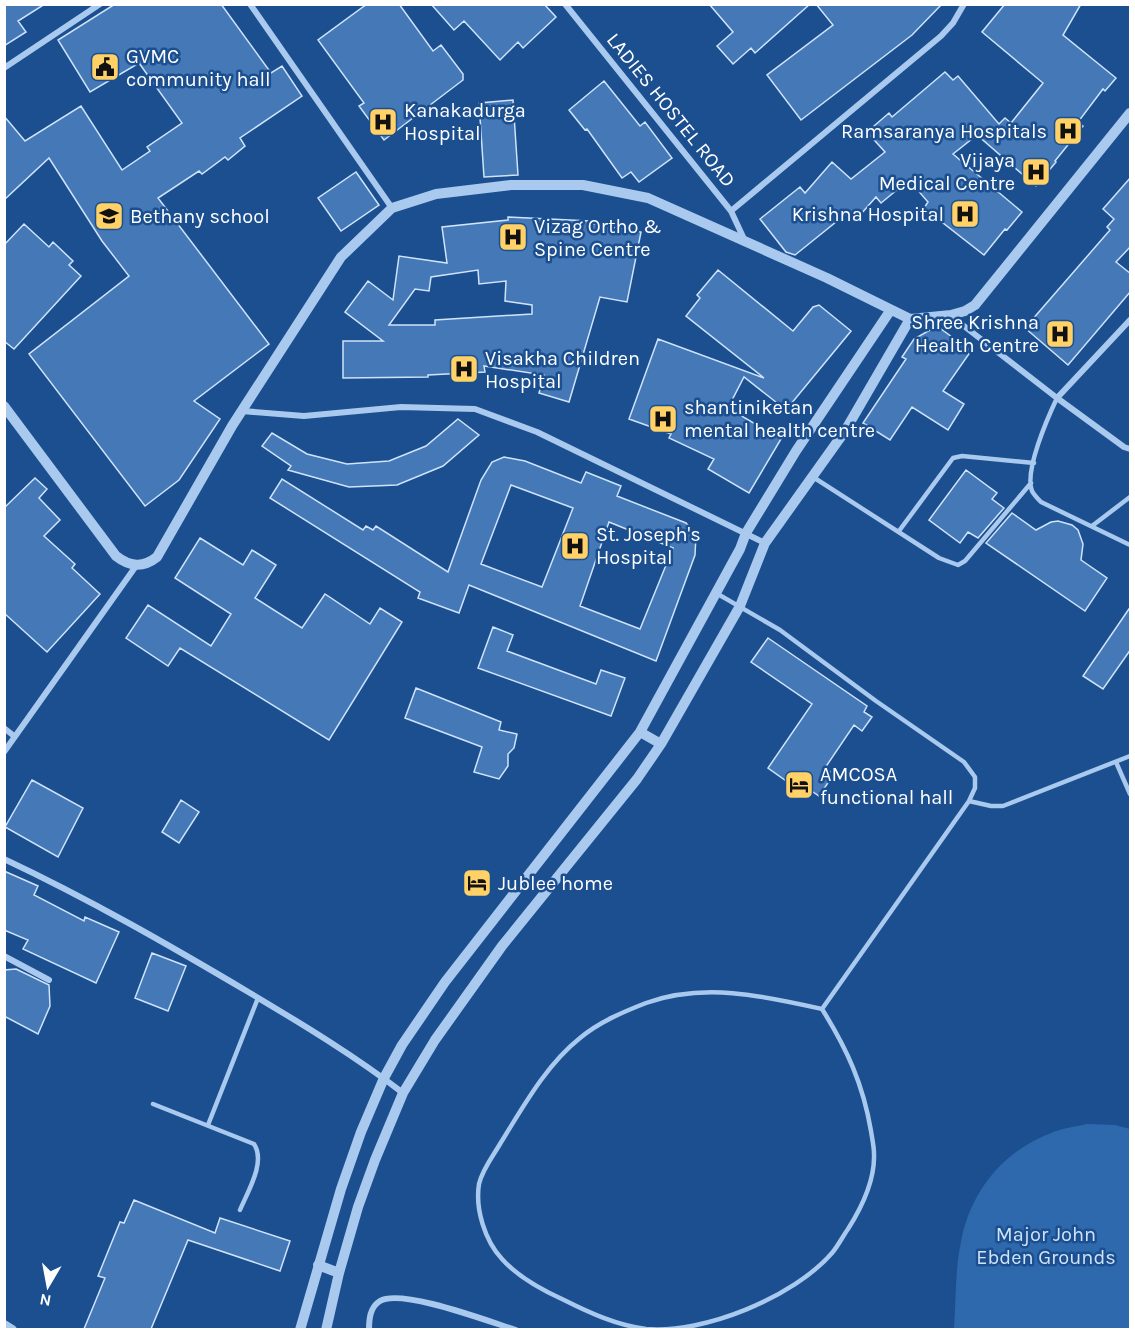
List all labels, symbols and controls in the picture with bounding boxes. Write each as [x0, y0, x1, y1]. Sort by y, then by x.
street label: LADIES HOSTEL ROAD [602, 28, 740, 192]
place label: GVMC community hall [126, 45, 271, 91]
public building icon: GVMC community hall [89, 51, 121, 83]
place label: Kanakadurga Hospital [404, 99, 526, 145]
hospital icon: Kanakadurga Hospital [367, 106, 399, 138]
hospital icon: Ramsaranya Hospitals [1052, 115, 1084, 147]
place label: Ramsaranya Hospitals [841, 120, 1047, 143]
place label: Vijaya Medical Centre [879, 149, 1015, 195]
hospital icon: Vijaya Medical Centre [1020, 156, 1052, 188]
hospital icon: Krishna Hospital [949, 198, 981, 230]
school or university icon: Bethany school [93, 200, 125, 232]
place label: Krishna Hospital [792, 203, 944, 226]
place label: Bethany school [130, 205, 270, 228]
place label: Vizag Ortho & Spine Centre [534, 215, 661, 261]
hospital icon: Vizag Ortho & Spine Centre [497, 221, 529, 253]
place label: Shree Krishna Health Centre [911, 311, 1039, 357]
hospital icon: Shree Krishna Health Centre [1044, 318, 1076, 350]
place label: Visakha Children Hospital [485, 347, 640, 393]
hospital icon: Visakha Children Hospital [448, 353, 480, 385]
place label: shantiniketan mental health centre [684, 396, 875, 442]
hospital icon: shantiniketan mental health centre [647, 403, 679, 435]
place label: St. Joseph's Hospital [596, 523, 701, 569]
hospital icon: St. Joseph's Hospital [559, 530, 591, 562]
place label: AMCOSA functional hall [820, 763, 953, 809]
hotel icon: AMCOSA functional hall [783, 769, 815, 801]
hotel icon: Jublee home [461, 867, 493, 899]
place label: Jublee home [498, 872, 613, 895]
park label: Major John Ebden Grounds [976, 1223, 1116, 1269]
north arrow [18, 1256, 78, 1316]
text: N [38, 1290, 53, 1311]

